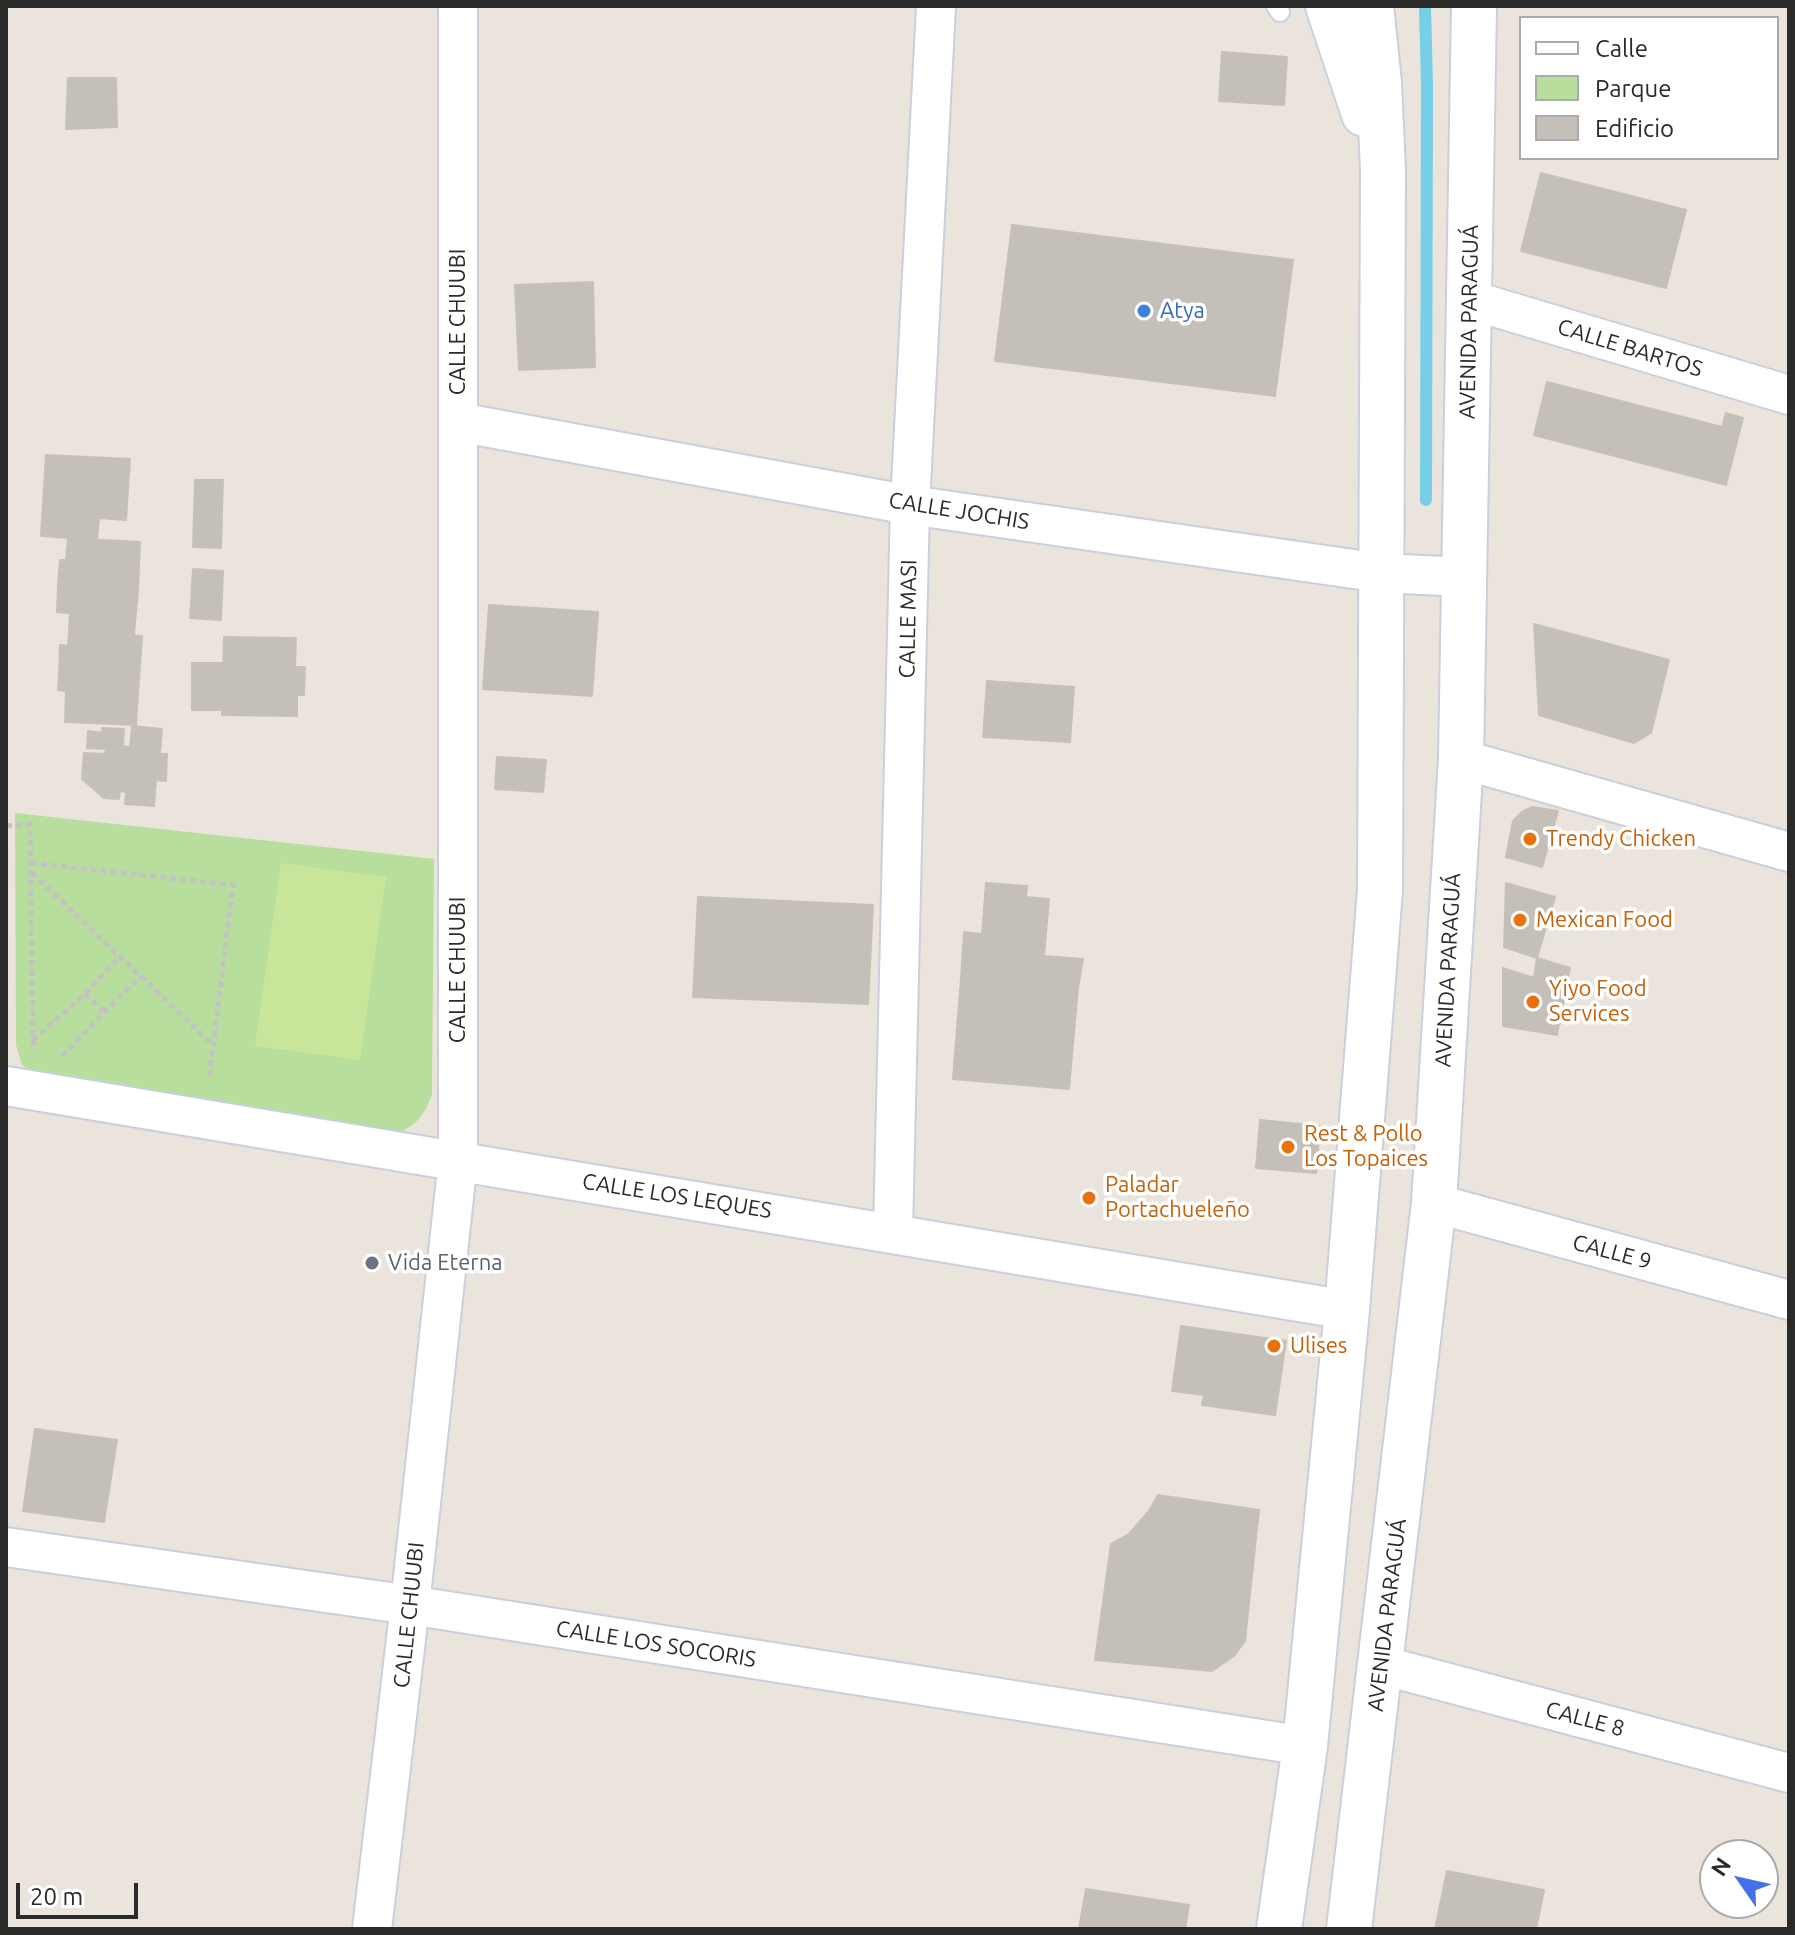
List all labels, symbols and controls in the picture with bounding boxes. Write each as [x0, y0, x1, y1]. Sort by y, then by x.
legend [1519, 16, 1779, 160]
text: Calle [1595, 35, 1648, 62]
text: Parque [1595, 75, 1672, 102]
text: Edificio [1595, 115, 1674, 142]
street label: AVENIDA PARAGUÁ [1454, 225, 1484, 419]
street label: CALLE CHUUBI [445, 249, 471, 395]
place label: Atya [1160, 298, 1205, 324]
marker: Atya [1135, 302, 1153, 320]
street label: CALLE BARTOS [1554, 313, 1706, 383]
street label: CALLE JOCHIS [887, 487, 1031, 535]
street label: CALLE MASI [894, 559, 922, 679]
place label: Trendy Chicken [1546, 826, 1696, 852]
marker: Trendy Chicken [1521, 830, 1539, 848]
street label: AVENIDA PARAGUÁ [1430, 872, 1466, 1068]
street label: CALLE CHUUBI [445, 897, 471, 1043]
place label: Mexican Food [1536, 907, 1673, 933]
marker: Mexican Food [1511, 911, 1529, 929]
place label: Yiyo Food Services [1549, 976, 1647, 1028]
marker: Yiyo Food Services [1524, 993, 1542, 1011]
place label: Rest & Pollo Los Topaices [1304, 1121, 1428, 1172]
marker: Rest & Pollo Los Topaices [1279, 1138, 1297, 1156]
street label: CALLE LOS LEQUES [580, 1168, 774, 1224]
place label: Paladar Portachueleño [1105, 1172, 1250, 1224]
marker: Paladar Portachueleño [1080, 1189, 1098, 1207]
street label: CALLE 9 [1570, 1229, 1654, 1275]
place label: Vida Eterna [388, 1250, 503, 1276]
marker: Vida Eterna [363, 1254, 381, 1272]
place label: Ulises [1290, 1333, 1347, 1359]
marker: Ulises [1265, 1337, 1283, 1355]
street label: AVENIDA PARAGUÁ [1362, 1517, 1412, 1713]
street label: CALLE CHUUBI [388, 1541, 430, 1689]
street label: CALLE LOS SOCORIS [554, 1615, 758, 1673]
street label: CALLE 8 [1543, 1696, 1627, 1742]
north arrow [1699, 1839, 1779, 1919]
text: N [1705, 1853, 1735, 1880]
scale bar [20, 1867, 142, 1917]
text: 20 m [30, 1883, 83, 1910]

